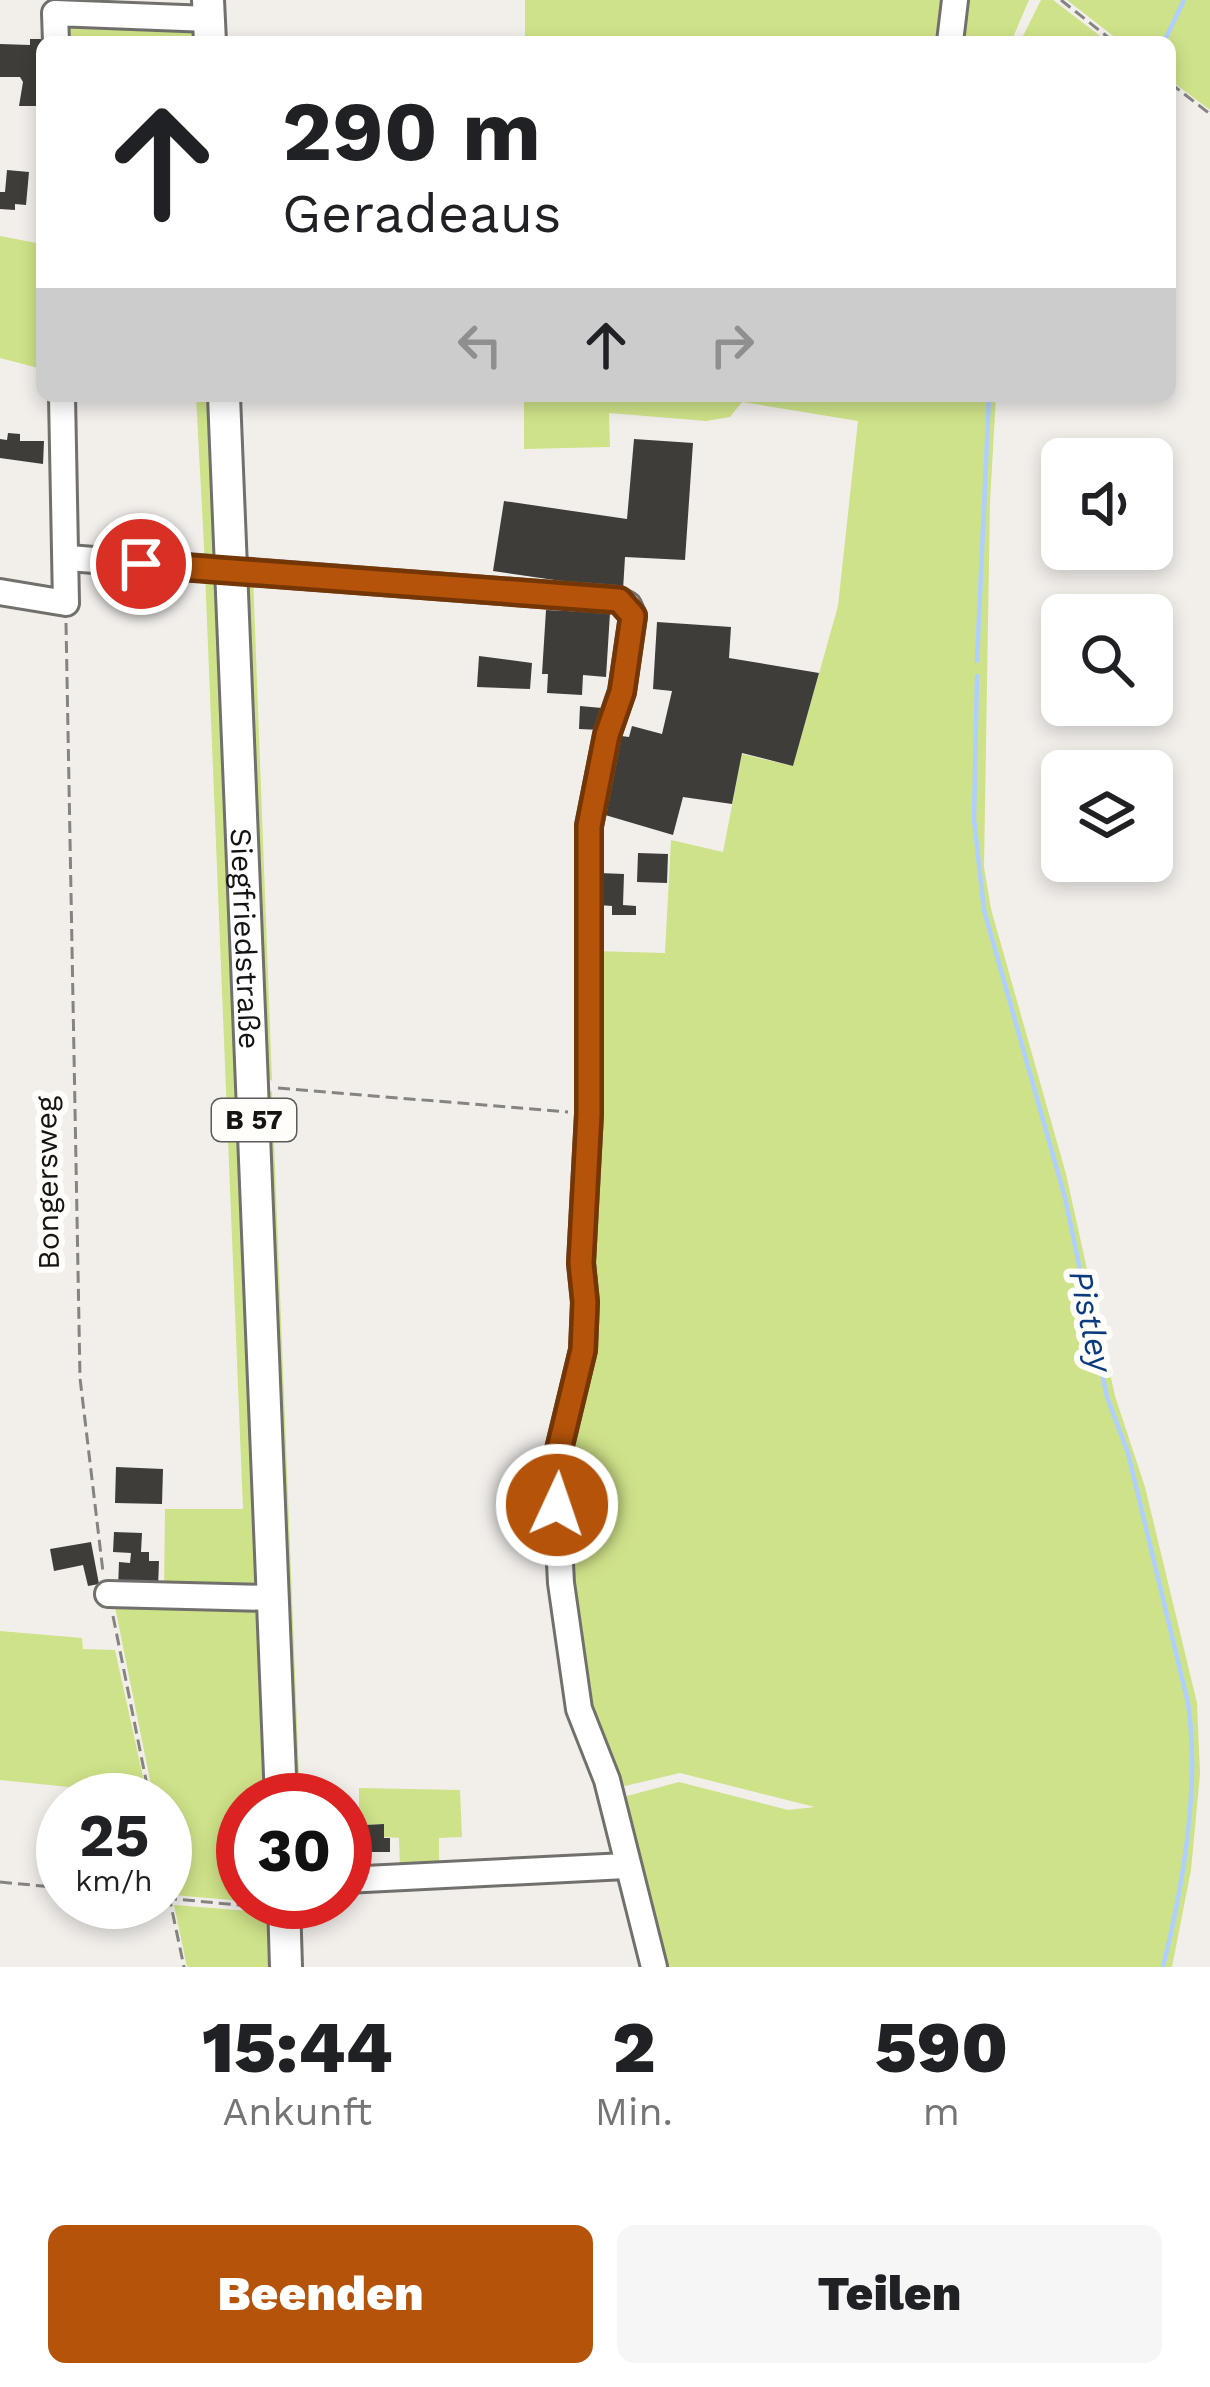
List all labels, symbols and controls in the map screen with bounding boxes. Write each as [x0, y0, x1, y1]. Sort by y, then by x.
text: 290 m [282, 82, 541, 180]
icon: ahead [84, 84, 240, 240]
text: Geradeaus [282, 182, 561, 245]
icon: left [447, 312, 513, 378]
icon: ahead [573, 312, 639, 378]
icon: right [699, 312, 765, 378]
map controls [1041, 438, 1173, 882]
button: sound [1041, 438, 1173, 570]
pin [90, 513, 192, 615]
icon: arrive [108, 531, 174, 597]
button: search [1041, 594, 1173, 726]
button: layers [1041, 750, 1173, 882]
street label: Siegfriedstraße [224, 827, 268, 1050]
street label: Bongersweg [28, 1096, 66, 1270]
road number: B 57 [212, 1099, 296, 1141]
water label: Pistley [1061, 1267, 1121, 1378]
position arrow [494, 1442, 620, 1568]
speed limit sign: 30 [216, 1773, 372, 1929]
text: 25 [79, 1800, 149, 1871]
text: km/h [75, 1863, 153, 1898]
text: 15:44 [202, 2005, 393, 2089]
text: 2 [612, 2005, 655, 2089]
text: 590 [875, 2005, 1008, 2089]
text: Ankunft [223, 2089, 372, 2134]
text: Min. [595, 2089, 673, 2134]
text: m [923, 2089, 960, 2134]
button: Beenden [48, 2225, 593, 2363]
button: Teilen [617, 2225, 1162, 2363]

